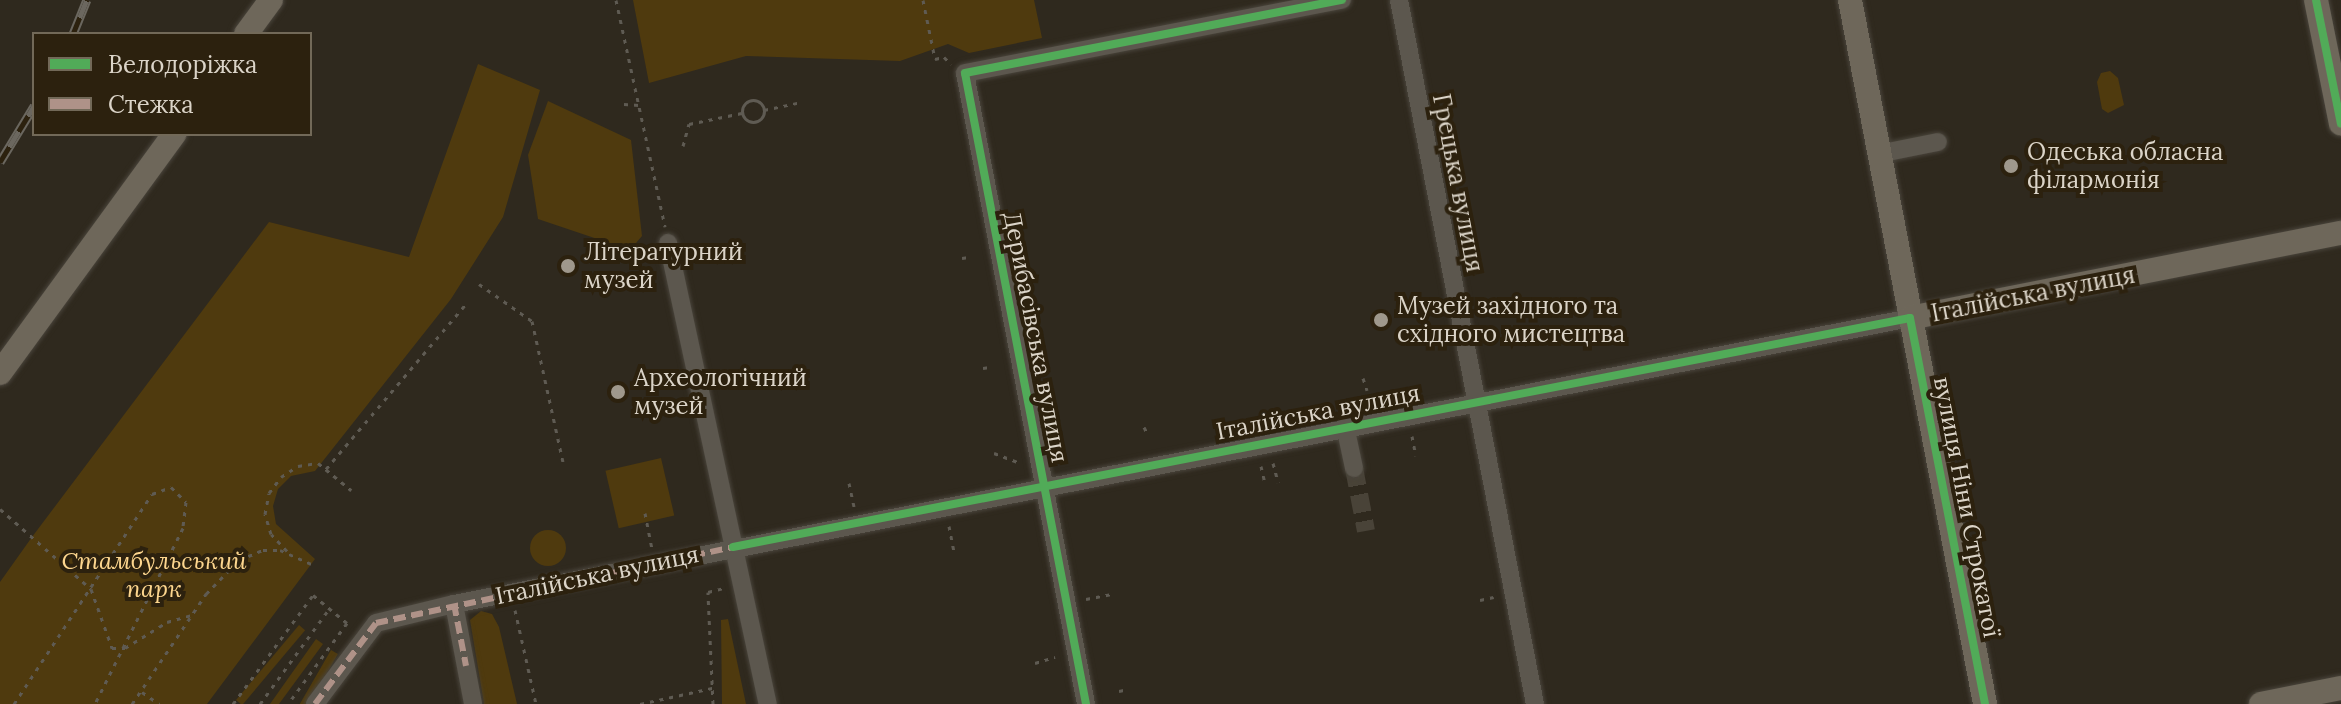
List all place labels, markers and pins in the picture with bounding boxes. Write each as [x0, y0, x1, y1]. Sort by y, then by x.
place label: Одеська обласна філармонія [2027, 138, 2223, 194]
marker: Одеська обласна філармонія [2002, 157, 2020, 175]
place label: Літературний музей [584, 238, 743, 294]
marker: Літературний музей [559, 257, 577, 275]
place label: Музей західного та східного мистецтва [1397, 292, 1625, 348]
marker: Музей західного та східного мистецтва [1372, 311, 1390, 329]
place label: Археологічний музей [634, 364, 807, 420]
marker: Археологічний музей [609, 383, 627, 401]

